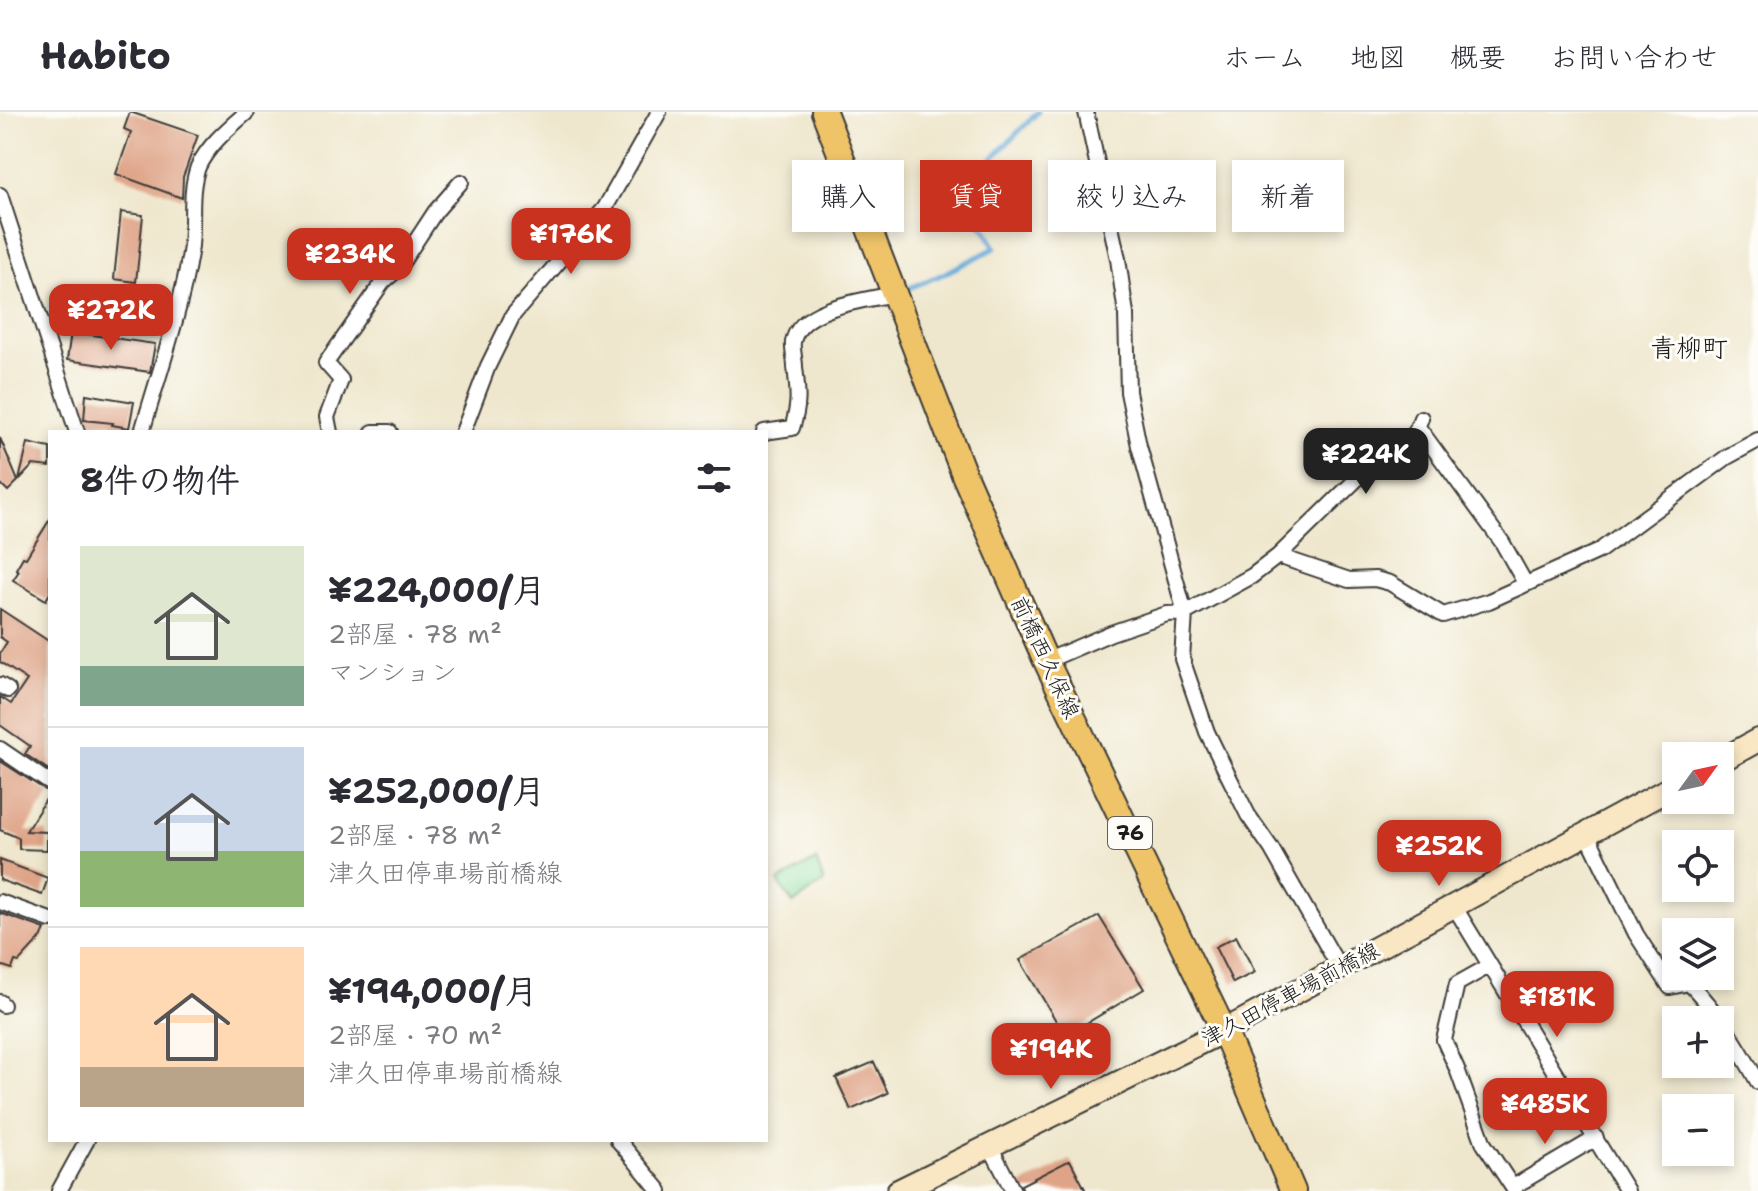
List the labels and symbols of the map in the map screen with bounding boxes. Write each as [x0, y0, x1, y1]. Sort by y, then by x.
pin: ¥176K [515, 208, 627, 276]
pin: ¥234K [294, 228, 406, 296]
pin: ¥272K [55, 284, 167, 352]
district label: 青柳町 [1650, 330, 1728, 365]
pin: ¥224K [1310, 428, 1422, 496]
street label: 前橋西久保線 [1005, 591, 1087, 723]
north arrow [1662, 742, 1734, 814]
road number: 76 [1108, 817, 1152, 849]
pin: ¥252K [1383, 820, 1495, 888]
street label: 津久田停車場前橋線 [1196, 935, 1384, 1054]
pin: ¥181K [1501, 971, 1613, 1039]
pin: ¥194K [995, 1023, 1107, 1091]
pin: ¥485K [1489, 1078, 1601, 1146]

